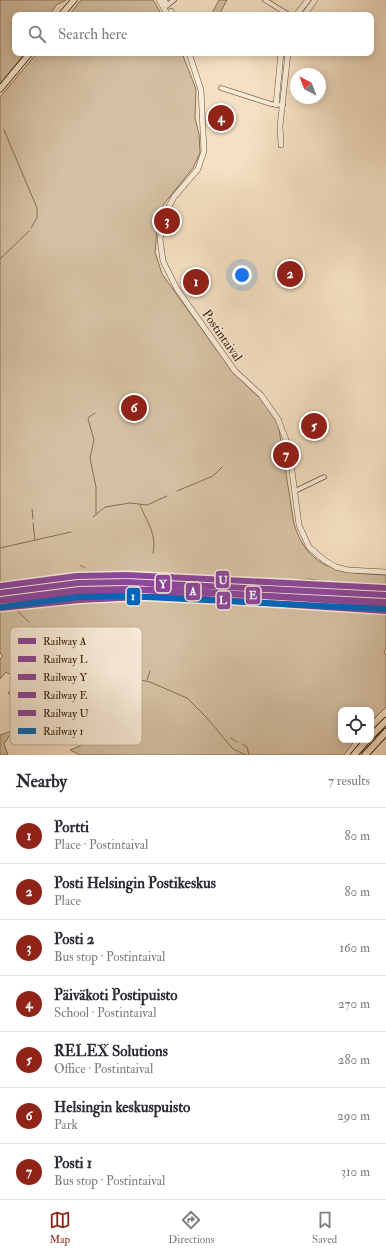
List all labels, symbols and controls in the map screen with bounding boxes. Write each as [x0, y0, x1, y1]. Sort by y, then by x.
search box [12, 12, 374, 56]
icon: search [26, 23, 48, 45]
text: Search here [58, 25, 127, 44]
north arrow [290, 68, 326, 104]
pin: 4 [208, 103, 234, 133]
pin: 3 [154, 206, 180, 236]
pin: 2 [277, 259, 303, 289]
your location [232, 265, 252, 285]
pin: 1 [183, 267, 209, 297]
street label: Postintaival [199, 307, 246, 365]
pin: 6 [121, 393, 147, 423]
pin: 5 [301, 411, 327, 441]
pin: 7 [273, 440, 299, 470]
line badge: U [215, 570, 230, 589]
line badge: Y [155, 574, 171, 593]
text: U [218, 574, 228, 587]
text: Y [158, 578, 167, 591]
line badge: A [185, 582, 201, 601]
text: A [189, 585, 198, 598]
line badge: E [245, 586, 261, 605]
line badge: 1 [126, 587, 141, 606]
text: E [249, 589, 257, 602]
text: 1 [131, 590, 135, 603]
line badge: L [216, 591, 231, 610]
text: L [219, 594, 228, 607]
legend [10, 627, 142, 745]
text: Railway A [43, 635, 86, 649]
text: Railway L [43, 653, 87, 667]
text: Railway Y [43, 671, 87, 685]
text: Railway E [43, 689, 87, 703]
text: Railway U [43, 707, 89, 721]
map controls [338, 707, 374, 743]
button: locate [338, 707, 374, 743]
text: Railway 1 [43, 725, 83, 739]
text: Nearby [16, 771, 67, 792]
text: 7 results [328, 773, 370, 789]
text: Portti [54, 818, 89, 837]
text: 1 [27, 828, 31, 844]
text: 80 m [344, 828, 370, 844]
text: Place · Postintaival [54, 837, 148, 853]
text: Posti Helsingin Postikeskus [54, 874, 216, 893]
text: 2 [26, 884, 32, 900]
text: 80 m [344, 884, 370, 900]
text: Place [54, 893, 81, 909]
text: Posti 2 [54, 930, 94, 949]
text: 3 [27, 940, 32, 956]
text: 160 m [339, 940, 370, 956]
text: Bus stop · Postintaival [54, 949, 165, 965]
text: Päiväkoti Postipuisto [54, 986, 178, 1005]
text: 4 [25, 996, 33, 1012]
text: 270 m [338, 996, 370, 1012]
text: School · Postintaival [54, 1005, 157, 1021]
text: RELEX Solutions [54, 1042, 168, 1061]
text: 5 [26, 1052, 32, 1068]
text: 280 m [338, 1052, 370, 1068]
text: Office · Postintaival [54, 1061, 153, 1077]
text: Helsingin keskuspuisto [54, 1098, 190, 1117]
text: 6 [26, 1108, 32, 1124]
text: 290 m [337, 1108, 370, 1124]
text: Park [54, 1117, 78, 1133]
text: Posti 1 [54, 1154, 92, 1173]
text: 7 [26, 1164, 32, 1180]
text: 310 m [341, 1164, 370, 1180]
text: Bus stop · Postintaival [54, 1173, 165, 1189]
tab: Map [49, 1209, 71, 1246]
tab: Directions [168, 1209, 215, 1246]
tab: Saved [312, 1209, 337, 1246]

